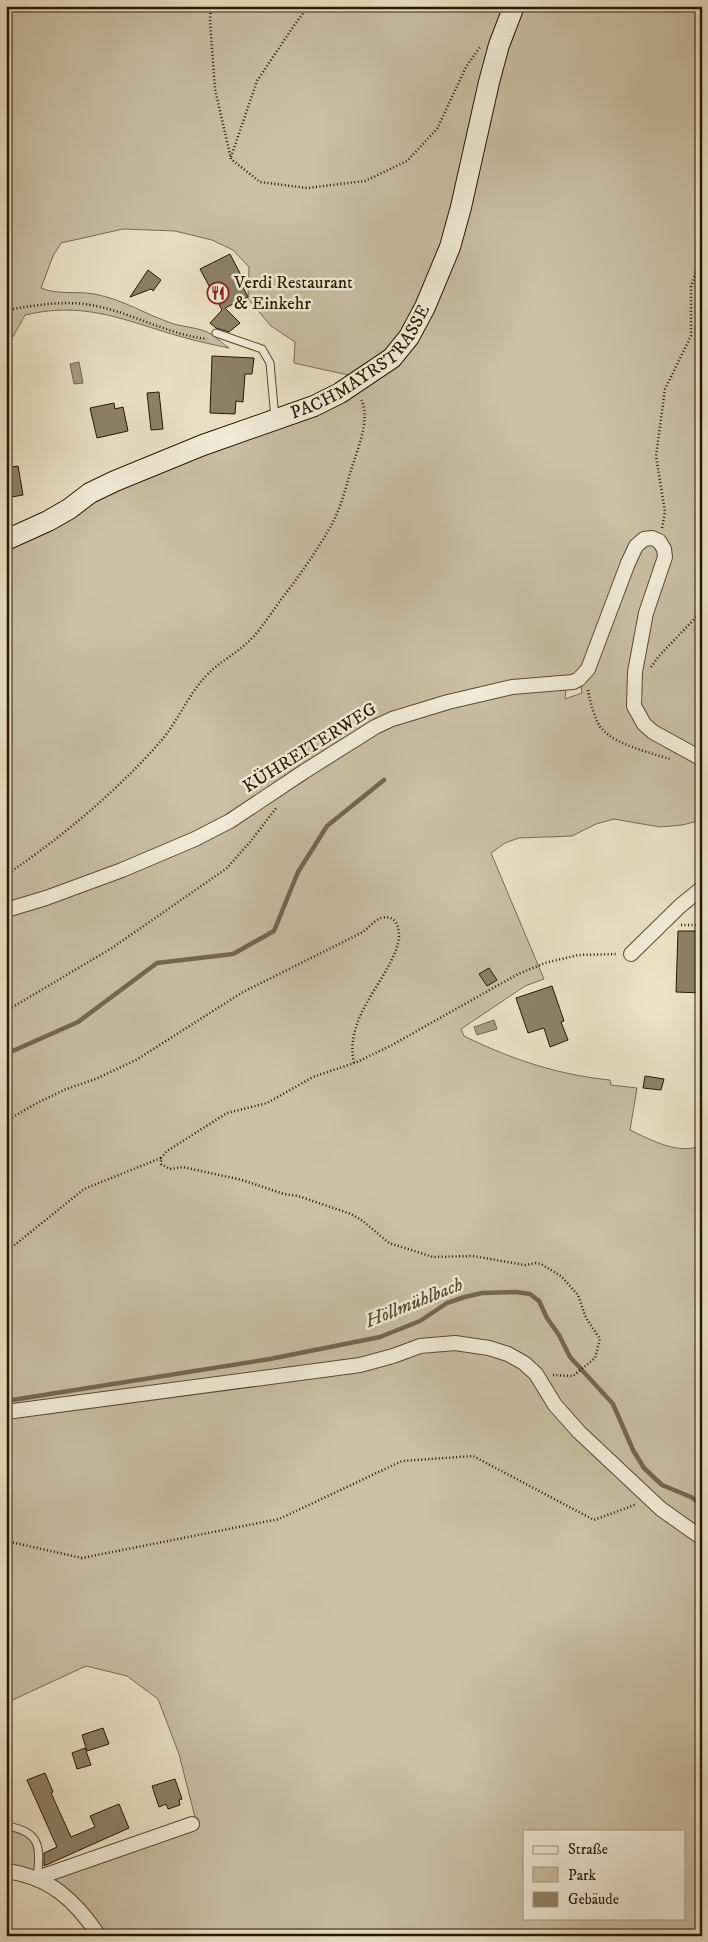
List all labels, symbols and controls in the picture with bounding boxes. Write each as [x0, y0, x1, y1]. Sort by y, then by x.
place label: Verdi Restaurant & Einkehr [233, 272, 353, 315]
restaurant icon: Verdi Restaurant & Einkehr [206, 281, 230, 305]
street label: PACHMAYRSTRASSE [288, 301, 435, 424]
street label: KÜHREITERWEG [239, 698, 381, 798]
water label: Höllmühlbach [361, 1273, 467, 1333]
legend [523, 1830, 686, 1920]
text: Straße [568, 1840, 608, 1859]
text: Park [568, 1866, 597, 1885]
text: Gebäude [568, 1890, 619, 1909]

